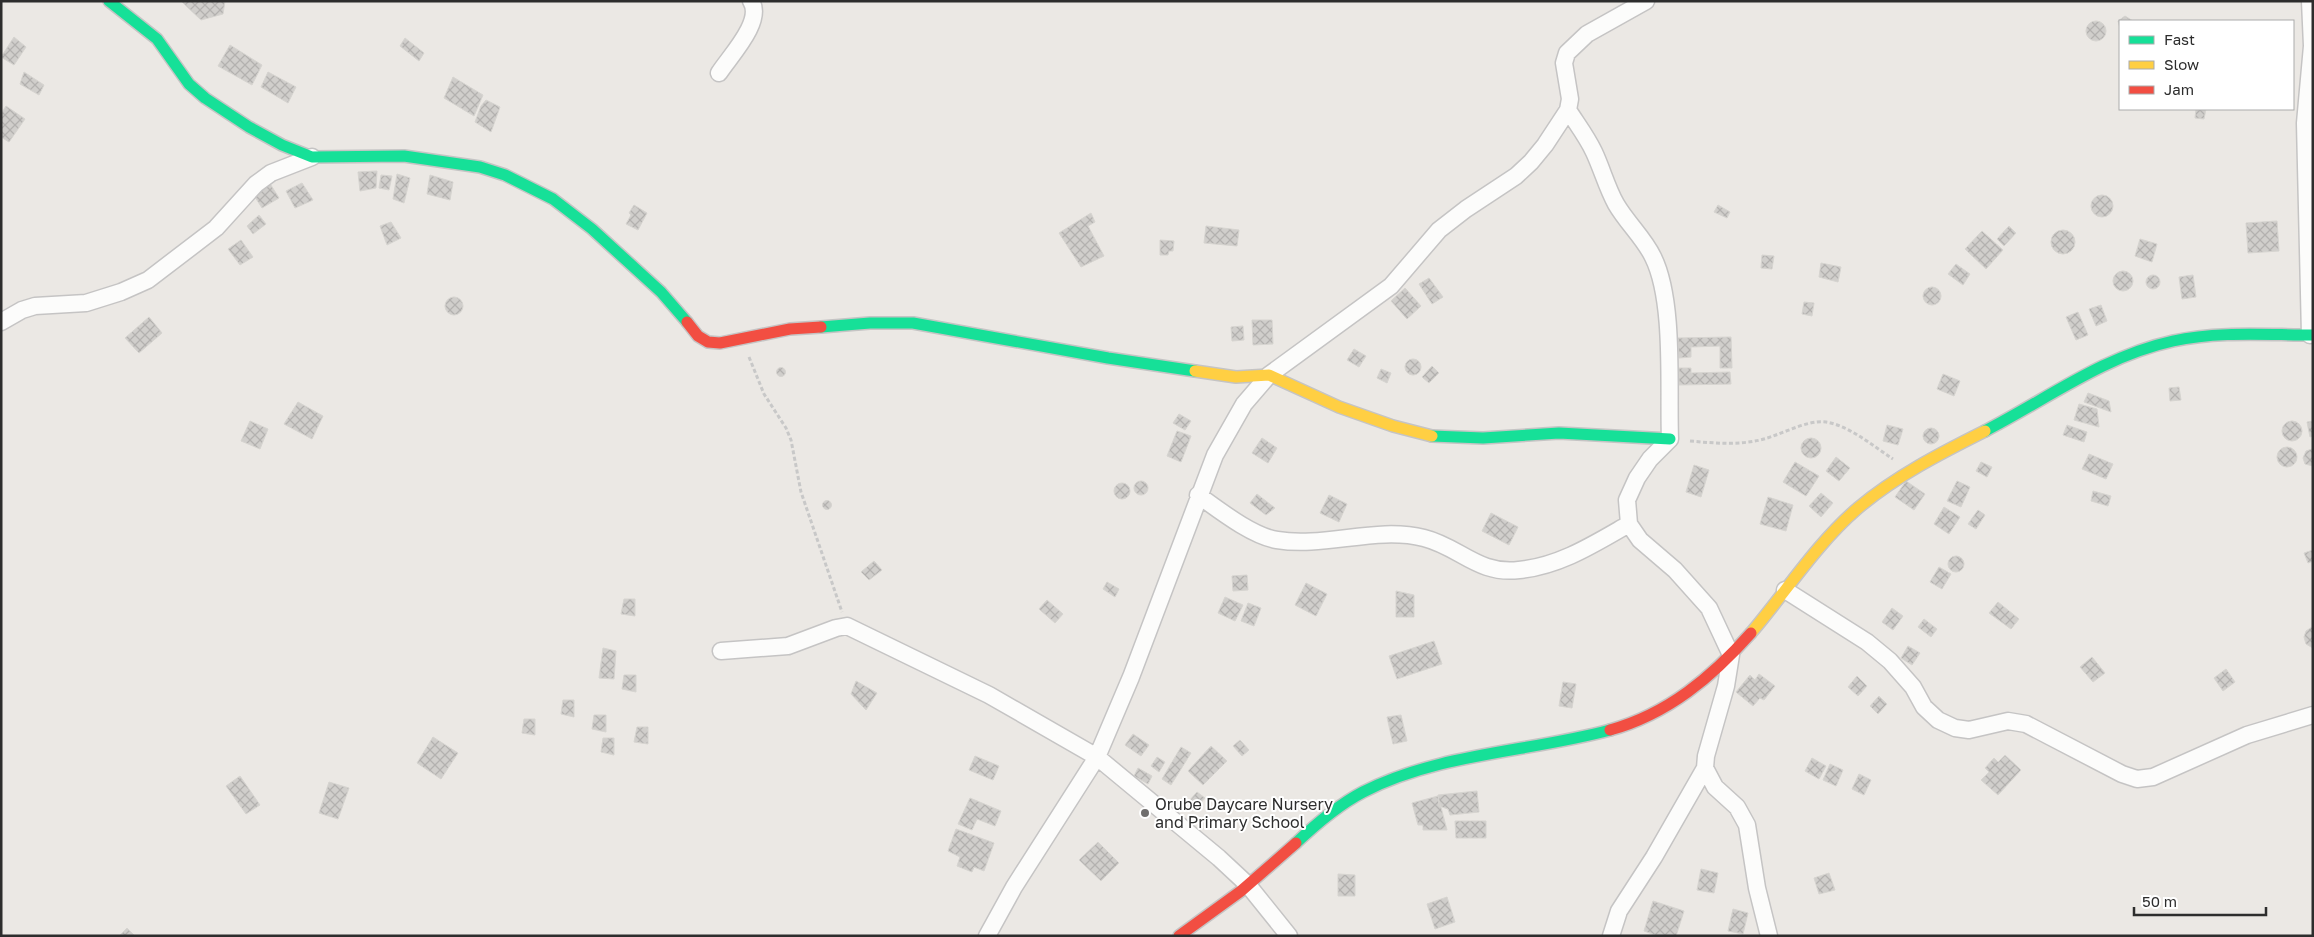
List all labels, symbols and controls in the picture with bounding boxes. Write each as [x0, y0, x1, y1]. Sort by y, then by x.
legend [2119, 20, 2294, 110]
text: Fast [2164, 30, 2195, 48]
text: Slow [2164, 55, 2199, 73]
text: Jam [2164, 80, 2194, 98]
place label: Orube Daycare Nursery and Primary School [1155, 794, 1333, 832]
marker: Orube Daycare Nursery and Primary School [1139, 807, 1151, 819]
scale bar [2134, 884, 2266, 916]
text: 50 m [2142, 892, 2177, 910]

